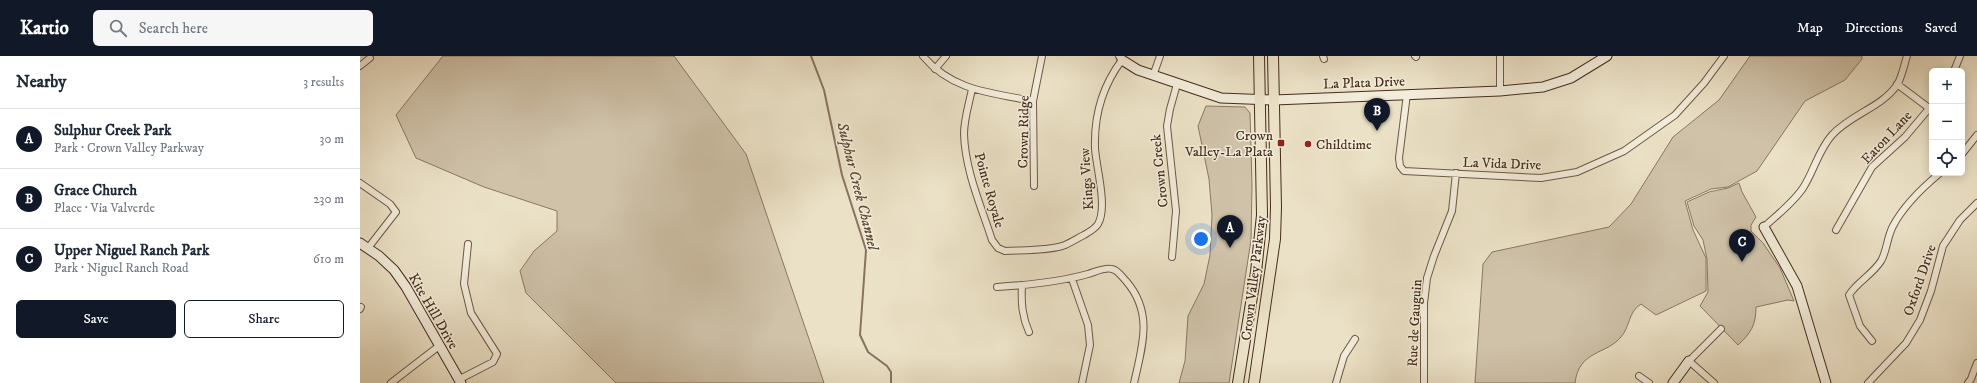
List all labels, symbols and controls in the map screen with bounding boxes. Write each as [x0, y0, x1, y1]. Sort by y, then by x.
search box [93, 10, 373, 46]
text: Kartio [20, 17, 69, 40]
icon: search [107, 17, 129, 39]
text: Search here [139, 19, 208, 38]
text: Map [1797, 19, 1823, 37]
text: Directions [1845, 19, 1903, 37]
text: Saved [1925, 19, 1957, 37]
map controls [1929, 68, 1965, 176]
button: + [1929, 68, 1965, 104]
text: Nearby [16, 71, 66, 93]
street label: La Plata Drive [1323, 73, 1405, 93]
text: 3 results [303, 74, 344, 90]
street label: Crown Ridge [1014, 95, 1034, 169]
pin: B [1364, 98, 1390, 131]
button: − [1929, 104, 1965, 140]
street label: Eaton Lane [1857, 107, 1916, 168]
water label: Sulphur Creek Channel [832, 119, 883, 254]
text: Sulphur Creek Park [54, 121, 171, 140]
place label: Crown Valley-La Plata [1184, 127, 1274, 161]
text: A [25, 131, 33, 147]
text: 30 m [320, 131, 344, 147]
street label: Crown Creek [1147, 133, 1173, 208]
place label: Childtime [1316, 136, 1372, 154]
marker: Crown Valley-La Plata [1276, 138, 1286, 148]
marker: Childtime [1303, 139, 1313, 149]
text: Park · Crown Valley Parkway [54, 140, 204, 156]
button: locate [1929, 140, 1965, 176]
street label: Kings View [1076, 147, 1098, 211]
street label: Pointe Royale [970, 151, 1008, 230]
street label: La Vida Drive [1462, 154, 1542, 174]
text: Grace Church [54, 181, 137, 200]
text: B [25, 191, 33, 207]
text: 230 m [313, 191, 344, 207]
text: Place · Via Valverde [54, 200, 155, 216]
street label: Crown Valley Parkway [1237, 214, 1271, 342]
pin: A [1217, 215, 1243, 248]
your location [1191, 229, 1211, 249]
pin: C [1729, 229, 1755, 262]
text: Upper Niguel Ranch Park [54, 241, 209, 260]
street label: Oxford Drive [1899, 242, 1941, 318]
text: C [25, 251, 33, 267]
text: 610 m [313, 251, 344, 267]
text: Park · Niguel Ranch Road [54, 260, 188, 276]
street label: Kite Hill Drive [404, 270, 462, 353]
street label: Rue de Gauguin [1404, 278, 1426, 367]
button: Save [16, 300, 176, 338]
button: Share [184, 300, 344, 338]

